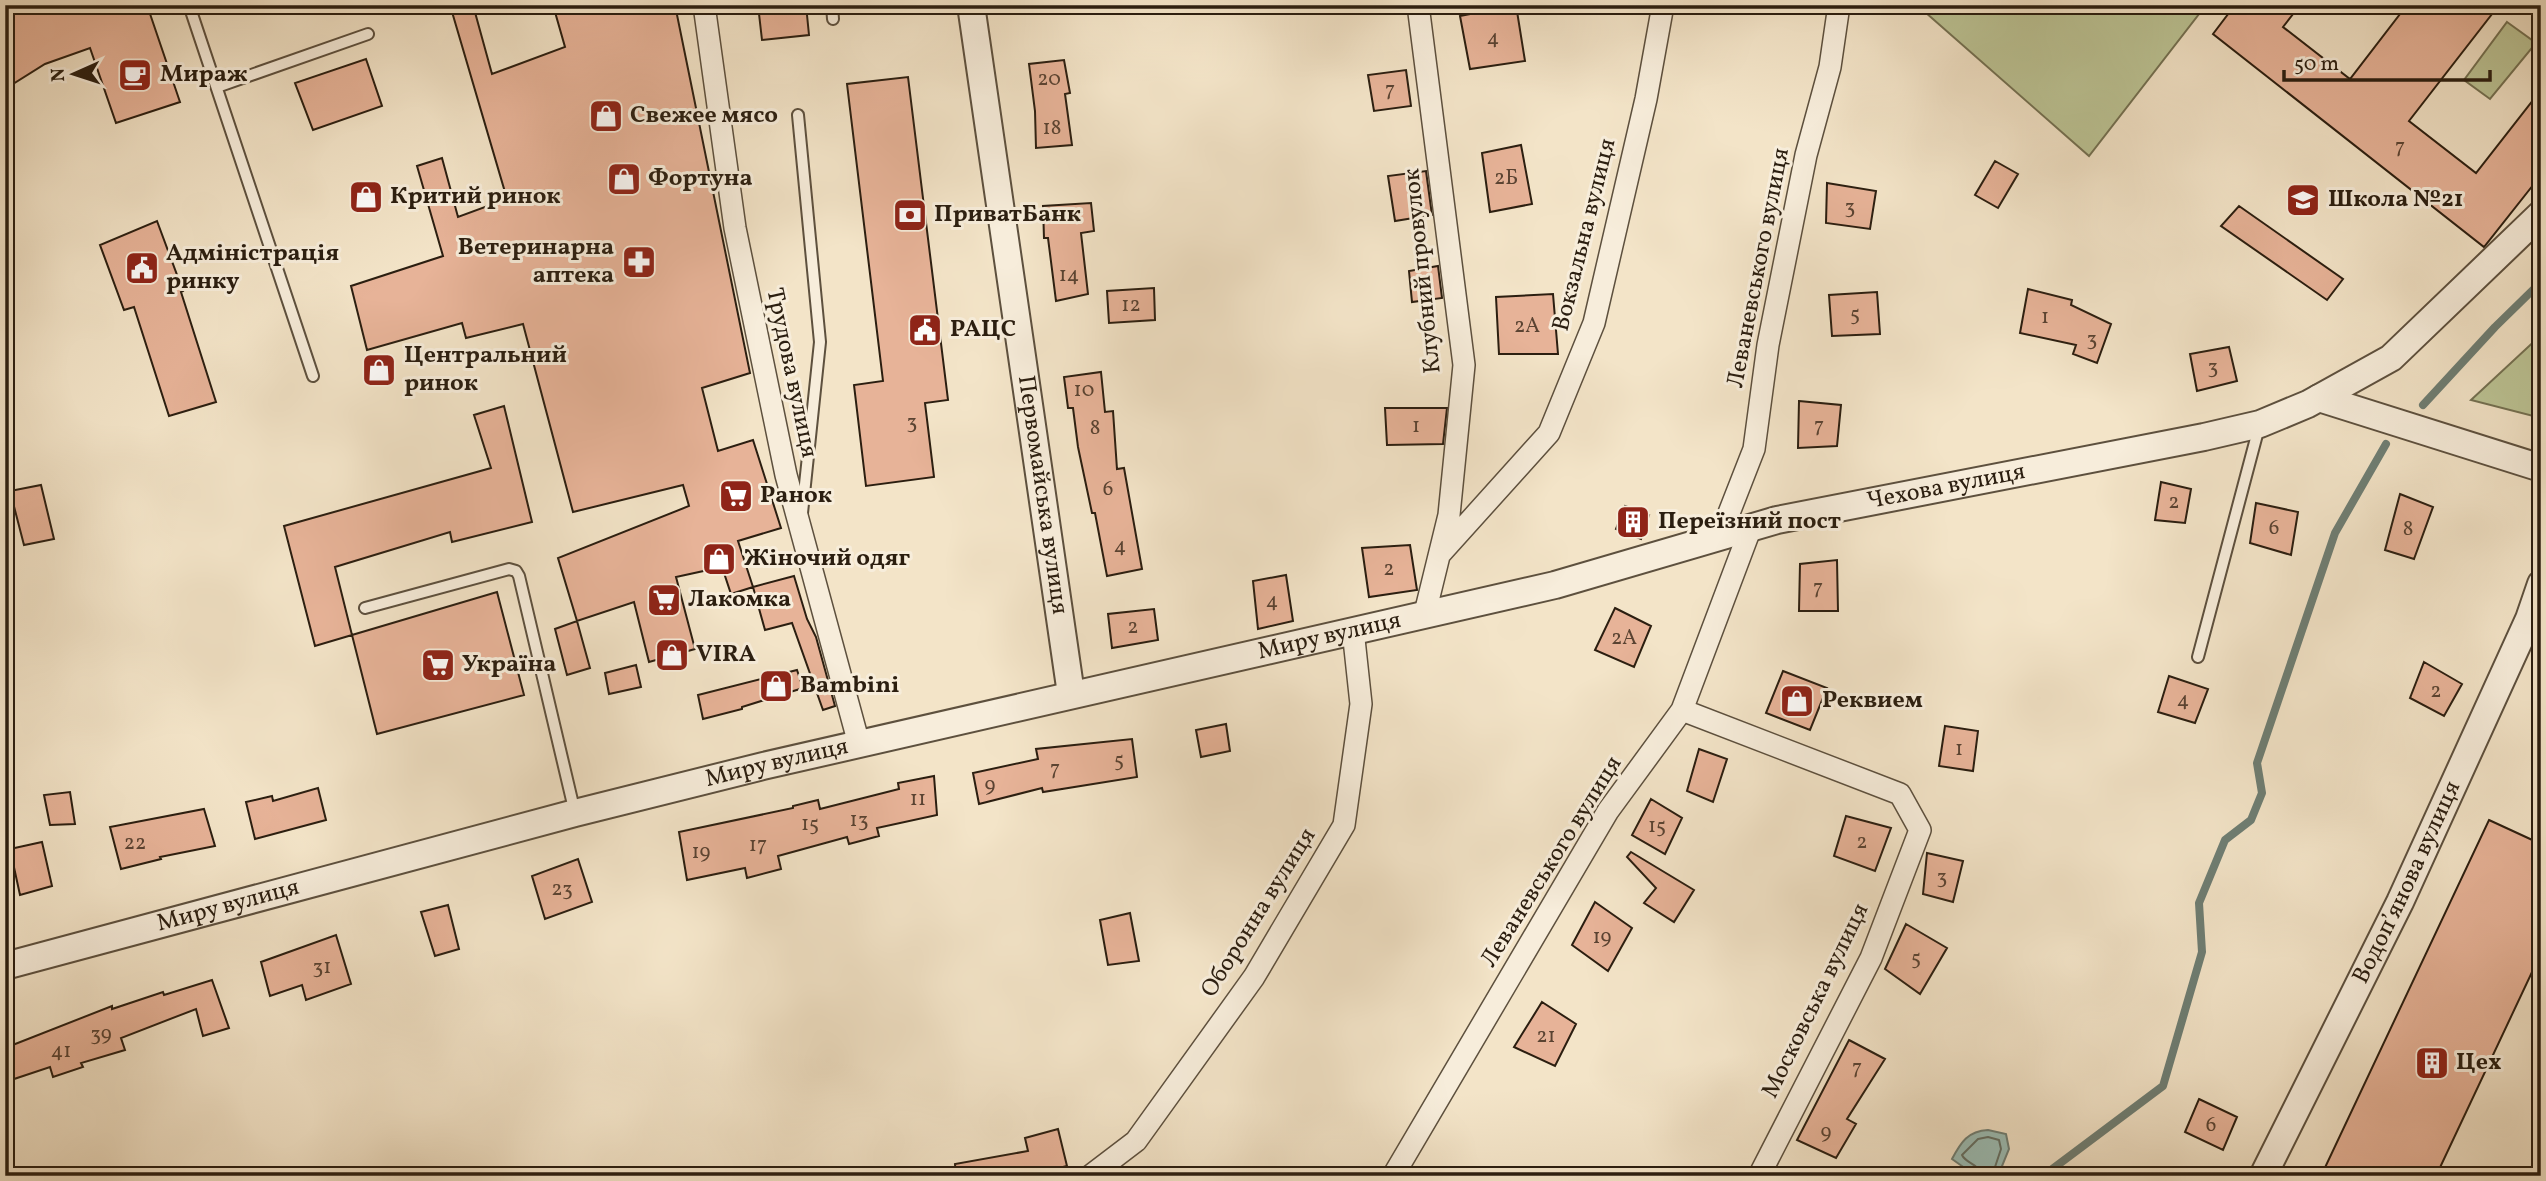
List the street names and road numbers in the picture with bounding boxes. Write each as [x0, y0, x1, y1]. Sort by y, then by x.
street label: Вокзальна вулиця [1545, 135, 1625, 335]
street label: Леваневського вулиця [1719, 145, 1799, 391]
street label: Клубний провулок [1395, 167, 1451, 375]
street label: Трудова вулиця [756, 285, 826, 461]
street label: Первомайська вулиця [1008, 373, 1076, 617]
street label: Чехова вулиця [1864, 455, 2028, 519]
street label: Миру вулиця [1254, 604, 1404, 669]
street label: Миру вулиця [702, 730, 852, 797]
street label: Леваневського вулиця [1473, 750, 1631, 974]
street label: Водоп’янова вулиця [2345, 776, 2470, 990]
street label: Оборонна вулиця [1193, 822, 1325, 1004]
street label: Миру вулиця [153, 871, 303, 941]
street label: Московська вулиця [1754, 898, 1878, 1104]

